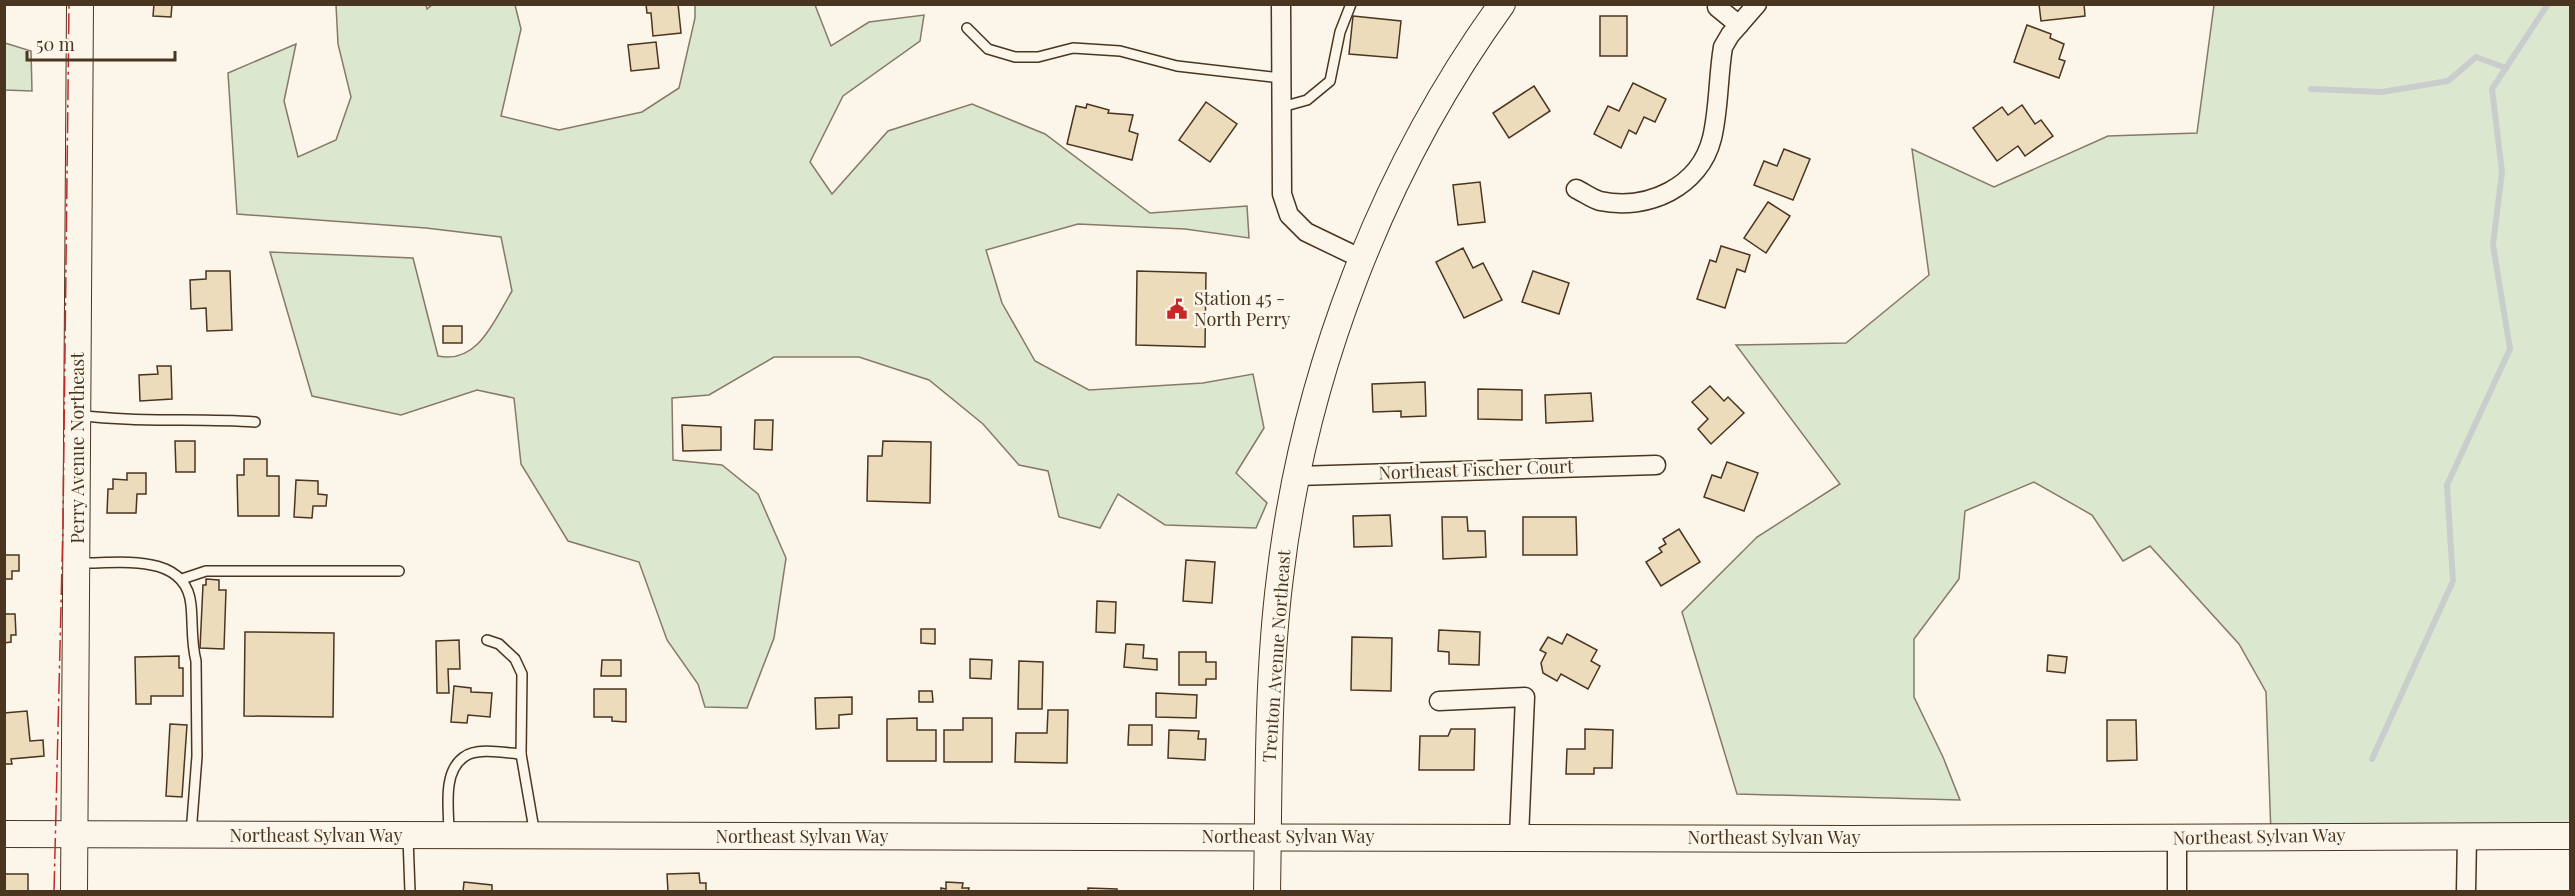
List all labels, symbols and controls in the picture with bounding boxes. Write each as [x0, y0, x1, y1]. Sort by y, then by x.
scale bar [27, 24, 176, 62]
text: 50 m [36, 32, 75, 56]
place label: Station 45 - North Perry [1194, 286, 1290, 331]
public building icon: Station 45 - North Perry [1165, 297, 1189, 321]
street label: Perry Avenue Northeast [65, 352, 89, 544]
street label: Northeast Fischer Court [1378, 454, 1574, 484]
street label: Trenton Avenue Northeast [1257, 548, 1295, 763]
street label: Northeast Sylvan Way [2172, 822, 2346, 850]
street label: Northeast Sylvan Way [230, 823, 402, 847]
street label: Northeast Sylvan Way [716, 824, 888, 848]
street label: Northeast Sylvan Way [1202, 824, 1374, 848]
street label: Northeast Sylvan Way [1688, 825, 1860, 849]

